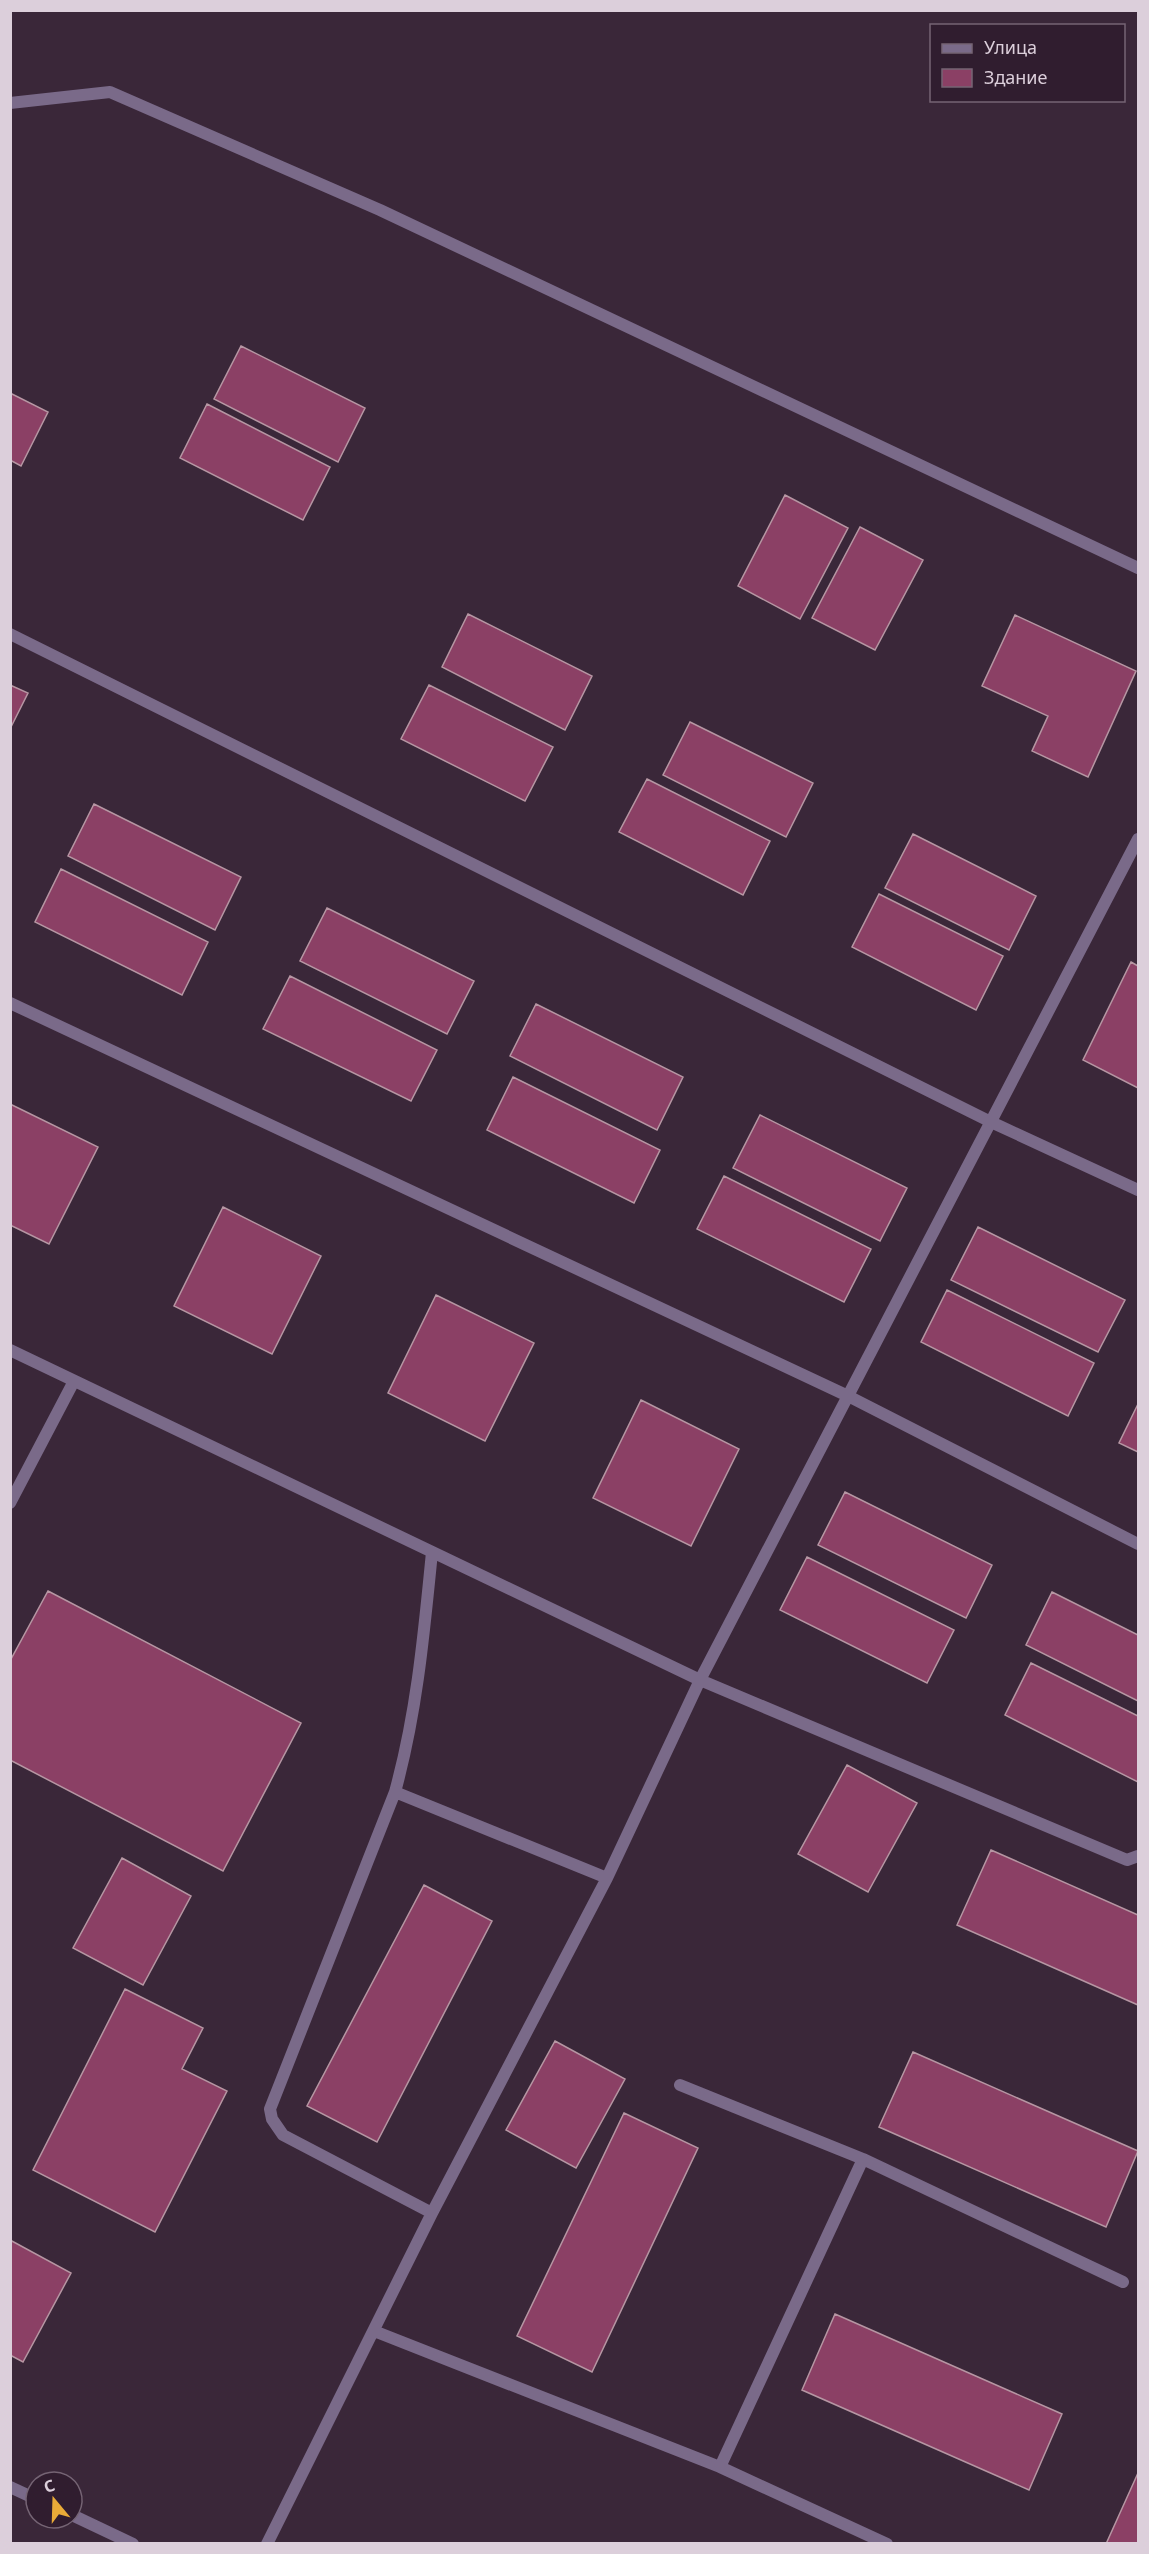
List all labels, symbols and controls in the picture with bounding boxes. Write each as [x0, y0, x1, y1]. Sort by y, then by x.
legend [930, 24, 1125, 102]
text: Улица [984, 35, 1037, 59]
text: Здание [984, 65, 1048, 89]
north arrow [24, 2470, 84, 2530]
text: С [41, 2474, 58, 2498]

